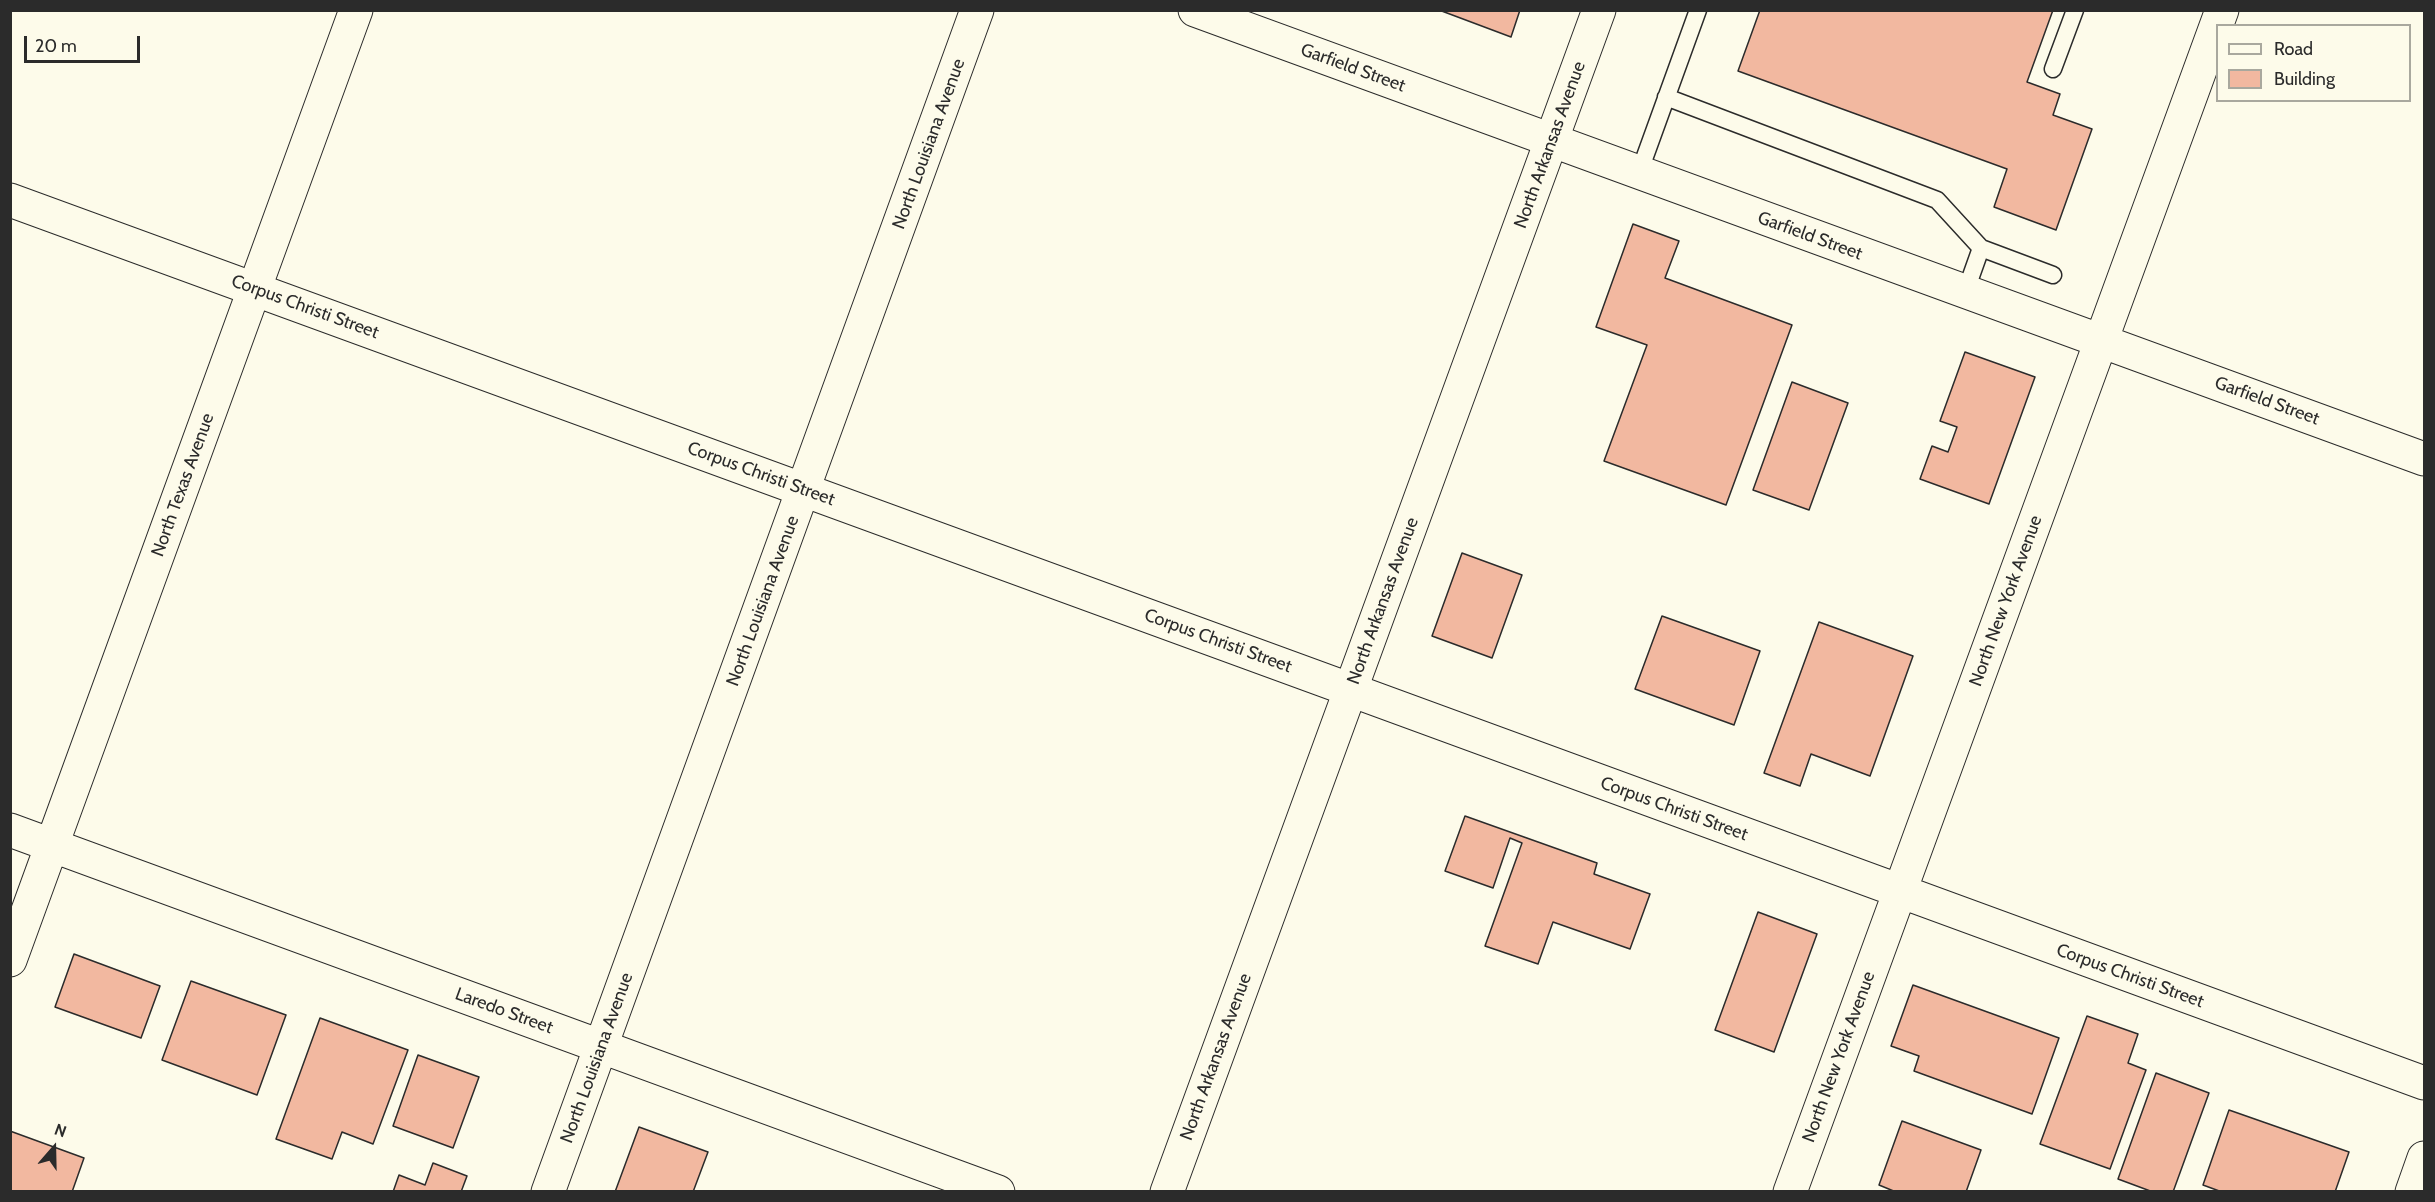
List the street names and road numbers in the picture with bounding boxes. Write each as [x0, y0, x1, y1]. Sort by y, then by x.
street label: Garfield Street [1298, 39, 1408, 97]
street label: North Louisiana Avenue [888, 56, 970, 232]
street label: North Arkansas Avenue [1510, 59, 1590, 231]
street label: Garfield Street [1755, 207, 1865, 265]
street label: Corpus Christi Street [228, 270, 382, 344]
street label: Garfield Street [2212, 372, 2322, 430]
street label: North Texas Avenue [147, 410, 219, 560]
street label: Corpus Christi Street [684, 437, 838, 511]
street label: North Louisiana Avenue [722, 513, 804, 689]
street label: North New York Avenue [1965, 513, 2047, 689]
street label: North Arkansas Avenue [1343, 515, 1423, 687]
street label: Corpus Christi Street [1141, 604, 1295, 678]
street label: Corpus Christi Street [1597, 772, 1751, 846]
street label: Corpus Christi Street [2053, 939, 2207, 1013]
street label: North New York Avenue [1798, 969, 1880, 1145]
street label: North Louisiana Avenue [556, 970, 638, 1146]
street label: North Arkansas Avenue [1176, 971, 1256, 1143]
street label: Laredo Street [452, 983, 556, 1039]

